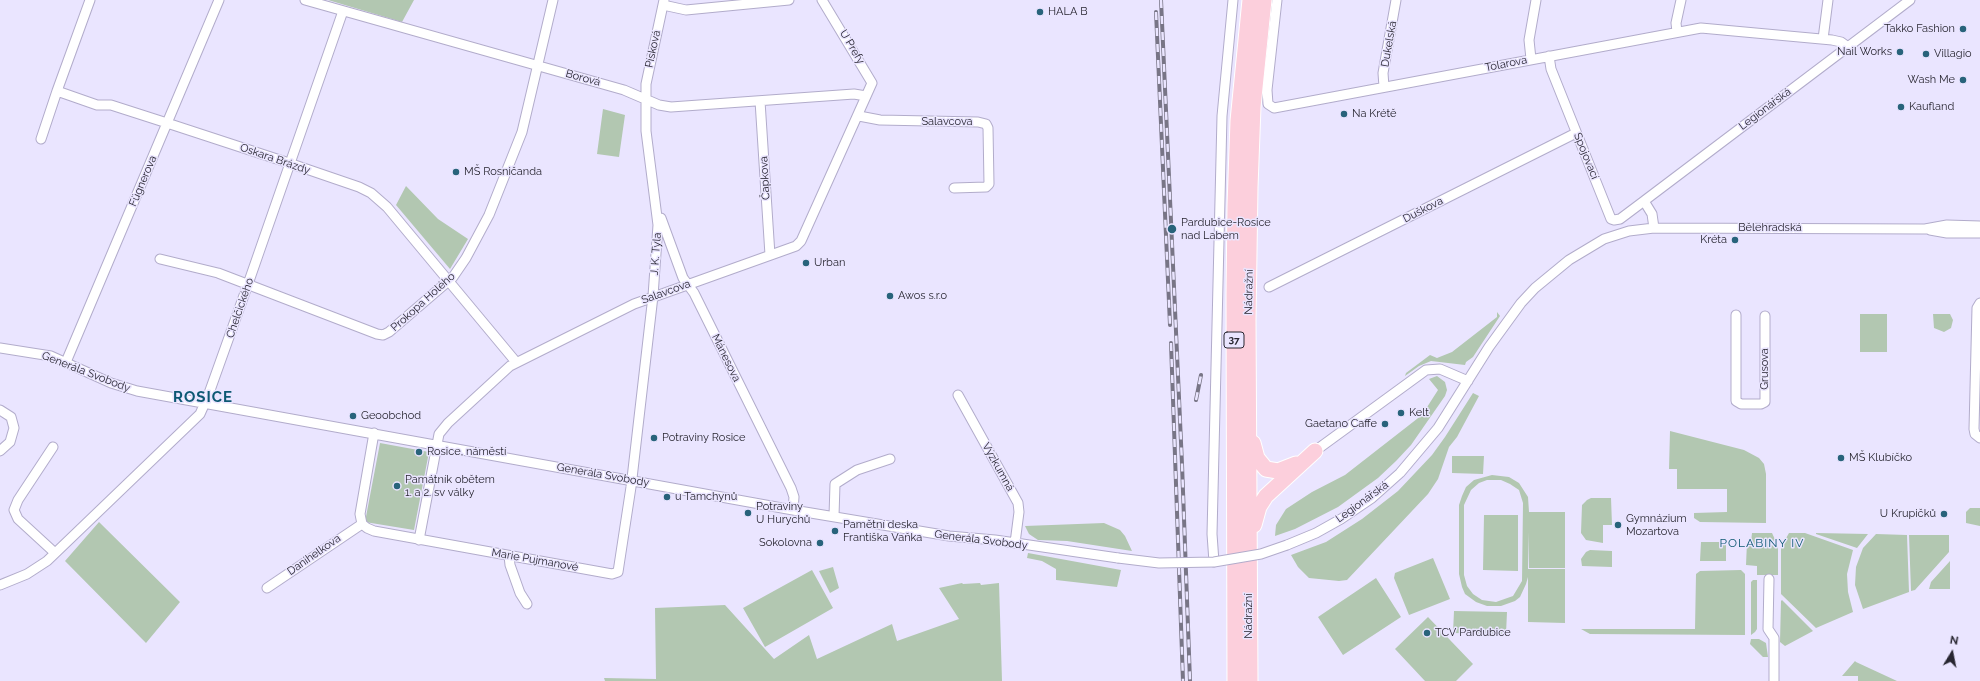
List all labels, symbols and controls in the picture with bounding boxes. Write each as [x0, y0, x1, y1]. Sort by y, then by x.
place label: HALA B [1048, 5, 1088, 19]
marker: HALA B [1035, 7, 1045, 17]
street label: Dukelská [1378, 20, 1400, 68]
place label: Takko Fashion [1884, 22, 1955, 36]
marker: Takko Fashion [1958, 24, 1968, 34]
street label: U Prefy [837, 27, 867, 67]
street label: Písková [643, 29, 663, 69]
place label: Nail Works [1837, 45, 1892, 59]
marker: Nail Works [1895, 47, 1905, 57]
place label: Villagio [1934, 47, 1972, 61]
marker: Villagio [1921, 49, 1931, 59]
street label: Tolarova [1484, 53, 1528, 75]
street label: Borová [564, 67, 602, 89]
place label: Wash Me [1908, 73, 1955, 87]
marker: Wash Me [1958, 75, 1968, 85]
street label: Legionářská [1736, 85, 1794, 133]
place label: Kaufland [1909, 100, 1954, 114]
marker: Kaufland [1896, 102, 1906, 112]
place label: Na Krétě [1352, 107, 1396, 121]
marker: Na Krétě [1339, 109, 1349, 119]
street label: Salavcova [921, 115, 973, 129]
street label: Spojovací [1571, 131, 1601, 181]
street label: Oskara Brázdy [238, 141, 312, 177]
street label: Fügnerova [126, 154, 160, 208]
street label: Čapkova [757, 156, 773, 200]
place label: MŠ Rosničanda [464, 165, 542, 179]
marker: MŠ Rosničanda [451, 167, 461, 177]
street label: Duškova [1401, 194, 1445, 226]
place label: Pardubice-Rosice nad Labem [1181, 216, 1271, 242]
street label: Bělehradská [1738, 221, 1802, 235]
marker: Pardubice-Rosice nad Labem [1166, 223, 1178, 235]
street label: J. K. Tyla [648, 232, 664, 276]
place label: Kréta [1700, 233, 1727, 247]
marker: Kréta [1730, 235, 1740, 245]
place label: Urban [814, 256, 845, 270]
marker: Urban [801, 258, 811, 268]
street label: Nádražní [1242, 269, 1256, 315]
street label: Prokopa Holého [388, 270, 458, 334]
street label: Chelčického [224, 276, 256, 340]
street label: Salavcova [640, 277, 692, 307]
place label: Awos s.r.o [898, 289, 947, 303]
marker: Awos s.r.o [885, 291, 895, 301]
street label: Mánesova [709, 332, 743, 384]
road number: 37 [1224, 332, 1244, 348]
street label: Grusova [1758, 348, 1772, 390]
street label: Generála Svobody [40, 349, 132, 395]
district label: ROSICE [173, 388, 233, 406]
place label: Kelt [1409, 406, 1429, 420]
marker: Kelt [1396, 408, 1406, 418]
place label: Geoobchod [361, 409, 421, 423]
marker: Geoobchod [348, 411, 358, 421]
place label: Gaetano Caffe [1305, 417, 1377, 431]
marker: Gaetano Caffe [1380, 419, 1390, 429]
place label: Potraviny Rosice [662, 431, 746, 445]
marker: Potraviny Rosice [649, 433, 659, 443]
street label: Výzkumná [979, 440, 1017, 494]
place label: Rosice, náměstí [427, 445, 506, 459]
marker: Rosice, náměstí [414, 447, 424, 457]
place label: MŠ Klubíčko [1849, 451, 1912, 465]
marker: MŠ Klubíčko [1836, 453, 1846, 463]
street label: Generála Svobody [556, 460, 650, 490]
place label: Památník obětem 1. a 2. sv války [405, 473, 495, 499]
street label: Legionářská [1333, 478, 1391, 526]
marker: Památník obětem 1. a 2. sv války [392, 481, 402, 491]
place label: u Tamchynů [675, 490, 737, 504]
marker: u Tamchynů [662, 492, 672, 502]
place label: Potraviny U Hurychů [756, 500, 810, 526]
place label: U Krupičků [1880, 507, 1936, 521]
marker: Potraviny U Hurychů [743, 508, 753, 518]
marker: U Krupičků [1939, 509, 1949, 519]
place label: Gymnázium Mozartova [1626, 512, 1687, 538]
place label: Pamětní deska Františka Vaňka [843, 518, 922, 544]
marker: Gymnázium Mozartova [1613, 520, 1623, 530]
marker: Pamětní deska Františka Vaňka [830, 526, 840, 536]
street label: Generála Svobody [934, 528, 1028, 552]
street label: Danihelkova [285, 532, 343, 578]
place label: Sokolovna [759, 536, 812, 550]
district label: POLABINY IV [1720, 536, 1804, 550]
marker: Sokolovna [815, 538, 825, 548]
street label: Marie Pujmanové [491, 546, 579, 574]
street label: Nádražní [1242, 593, 1256, 639]
place label: TCV Pardubice [1435, 626, 1511, 640]
marker: TCV Pardubice [1422, 628, 1432, 638]
north arrow [1932, 633, 1972, 673]
text: N [1949, 634, 1959, 648]

